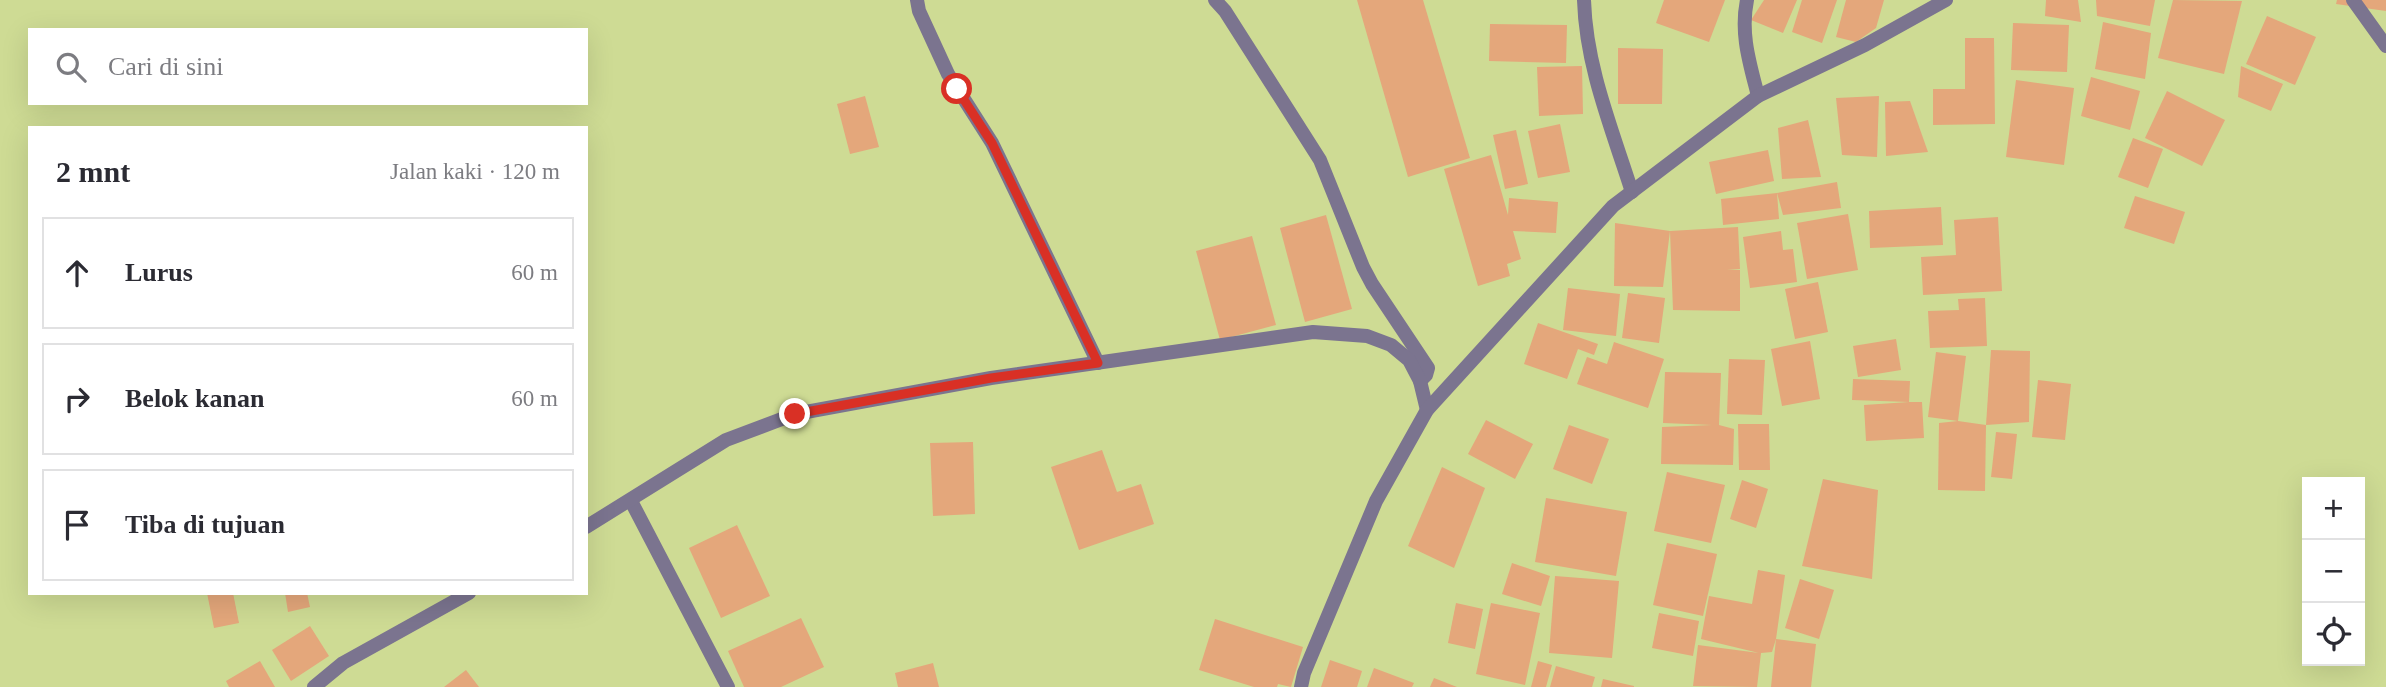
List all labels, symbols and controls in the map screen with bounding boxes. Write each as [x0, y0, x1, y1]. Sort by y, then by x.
search box [28, 28, 588, 105]
icon: search [52, 48, 90, 86]
text: Cari di sini [108, 52, 224, 81]
route start [941, 73, 972, 104]
text: 2 mnt [56, 155, 130, 188]
text: Jalan kaki · 120 m [390, 159, 560, 184]
icon: ahead [58, 254, 96, 292]
text: Lurus [125, 258, 193, 287]
text: 60 m [511, 260, 558, 285]
icon: right [58, 380, 96, 418]
text: Belok kanan [125, 384, 264, 413]
text: 60 m [511, 386, 558, 411]
route end [779, 398, 810, 429]
map controls [2302, 477, 2365, 666]
button: + [2302, 477, 2365, 540]
icon: arrive [58, 506, 96, 544]
text: Tiba di tujuan [125, 510, 285, 539]
button: − [2302, 540, 2365, 603]
button: locate [2302, 603, 2365, 666]

